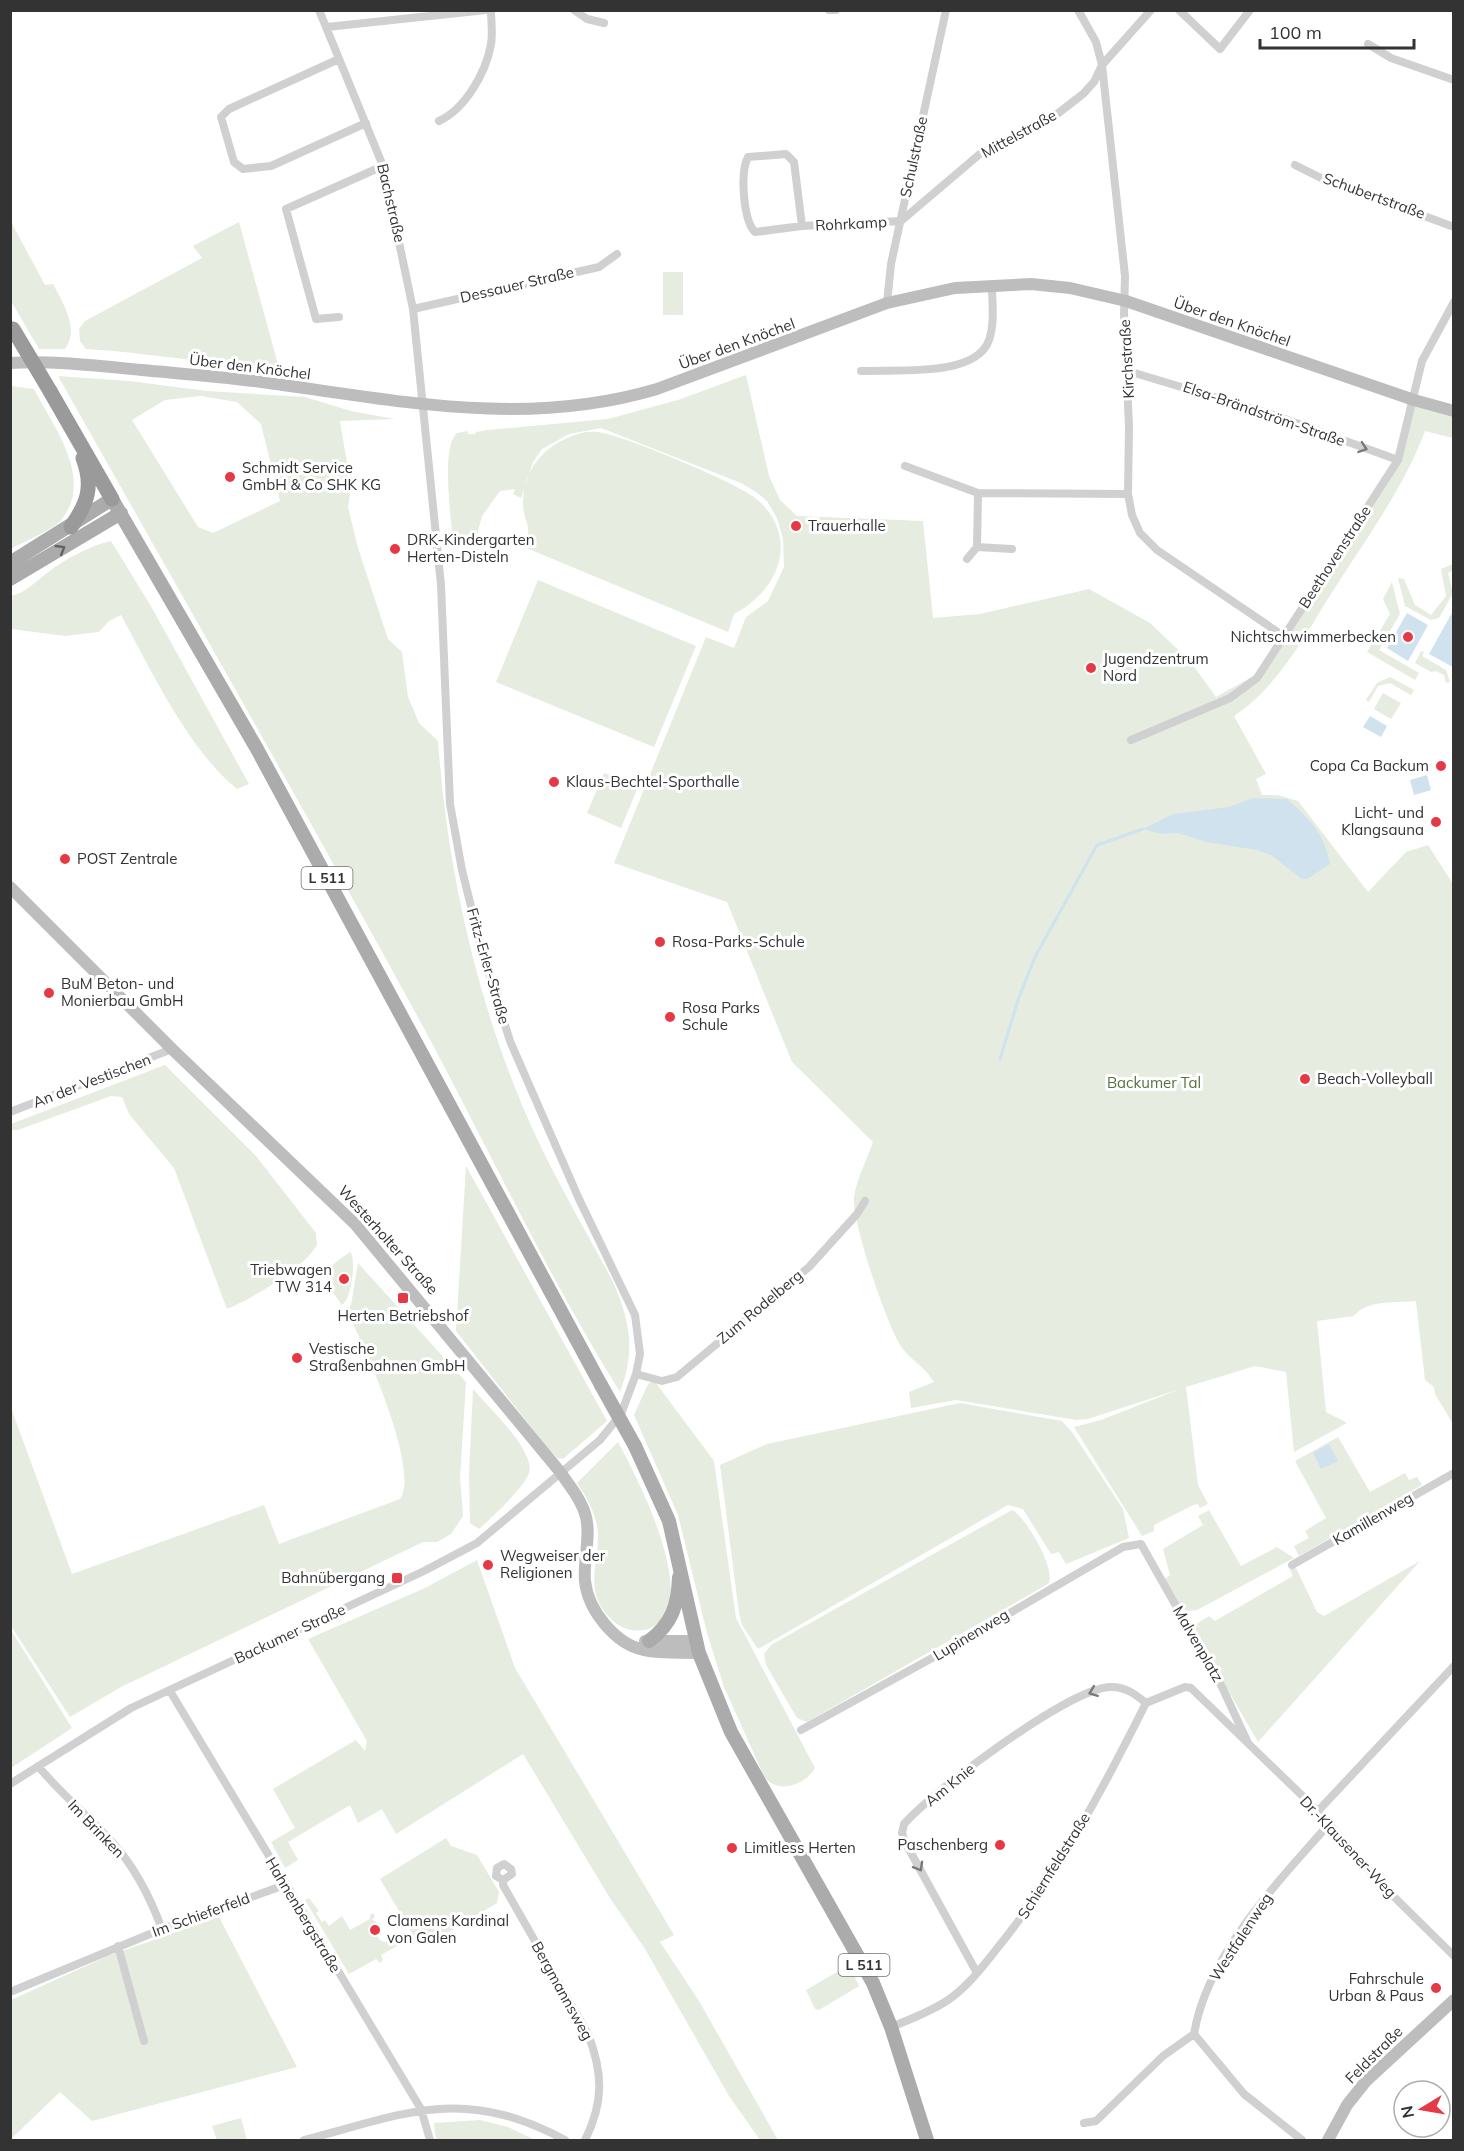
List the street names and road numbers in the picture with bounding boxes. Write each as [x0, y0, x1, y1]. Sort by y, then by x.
street label: Mittelstraße [978, 105, 1060, 162]
street label: Schulstraße [896, 115, 931, 199]
street label: Bachstraße [373, 162, 410, 244]
street label: Schubertstraße [1321, 168, 1428, 223]
street label: Rohrkamp [815, 212, 887, 235]
street label: Dessauer Straße [458, 262, 576, 307]
street label: Über den Knöchel [1171, 293, 1293, 350]
street label: Über den Knöchel [676, 314, 797, 373]
street label: Kirchstraße [1115, 319, 1138, 399]
street label: Über den Knöchel [188, 350, 312, 383]
street label: Elsa-Brändström-Straße [1181, 377, 1348, 450]
street label: Beethovenstraße [1294, 502, 1375, 612]
road number: L 511 [302, 867, 352, 889]
street label: Fritz-Erler-Straße [463, 906, 514, 1026]
street label: An der Vestischen [30, 1049, 153, 1112]
street label: Westerholter Straße [334, 1181, 442, 1298]
street label: Zum Rodelberg [713, 1265, 806, 1348]
street label: Kamillenweg [1329, 1488, 1416, 1549]
street label: Backumer Straße [231, 1600, 348, 1668]
street label: Malvenplatz [1169, 1602, 1228, 1685]
street label: Lupinenweg [929, 1605, 1012, 1665]
street label: Am Knie [921, 1759, 978, 1810]
street label: Dr.-Klausener-Weg [1296, 1792, 1401, 1902]
street label: Im Brinken [64, 1796, 129, 1862]
street label: Schiernfeldstraße [1013, 1809, 1094, 1922]
street label: Hahnenbergstraße [261, 1854, 345, 1976]
street label: Im Schieferfeld [149, 1888, 252, 1941]
street label: Westfalenweg [1205, 1889, 1276, 1984]
street label: Bergmannsweg [527, 1938, 597, 2043]
road number: L 511 [838, 1954, 890, 1976]
street label: Feldstraße [1341, 2022, 1406, 2087]

